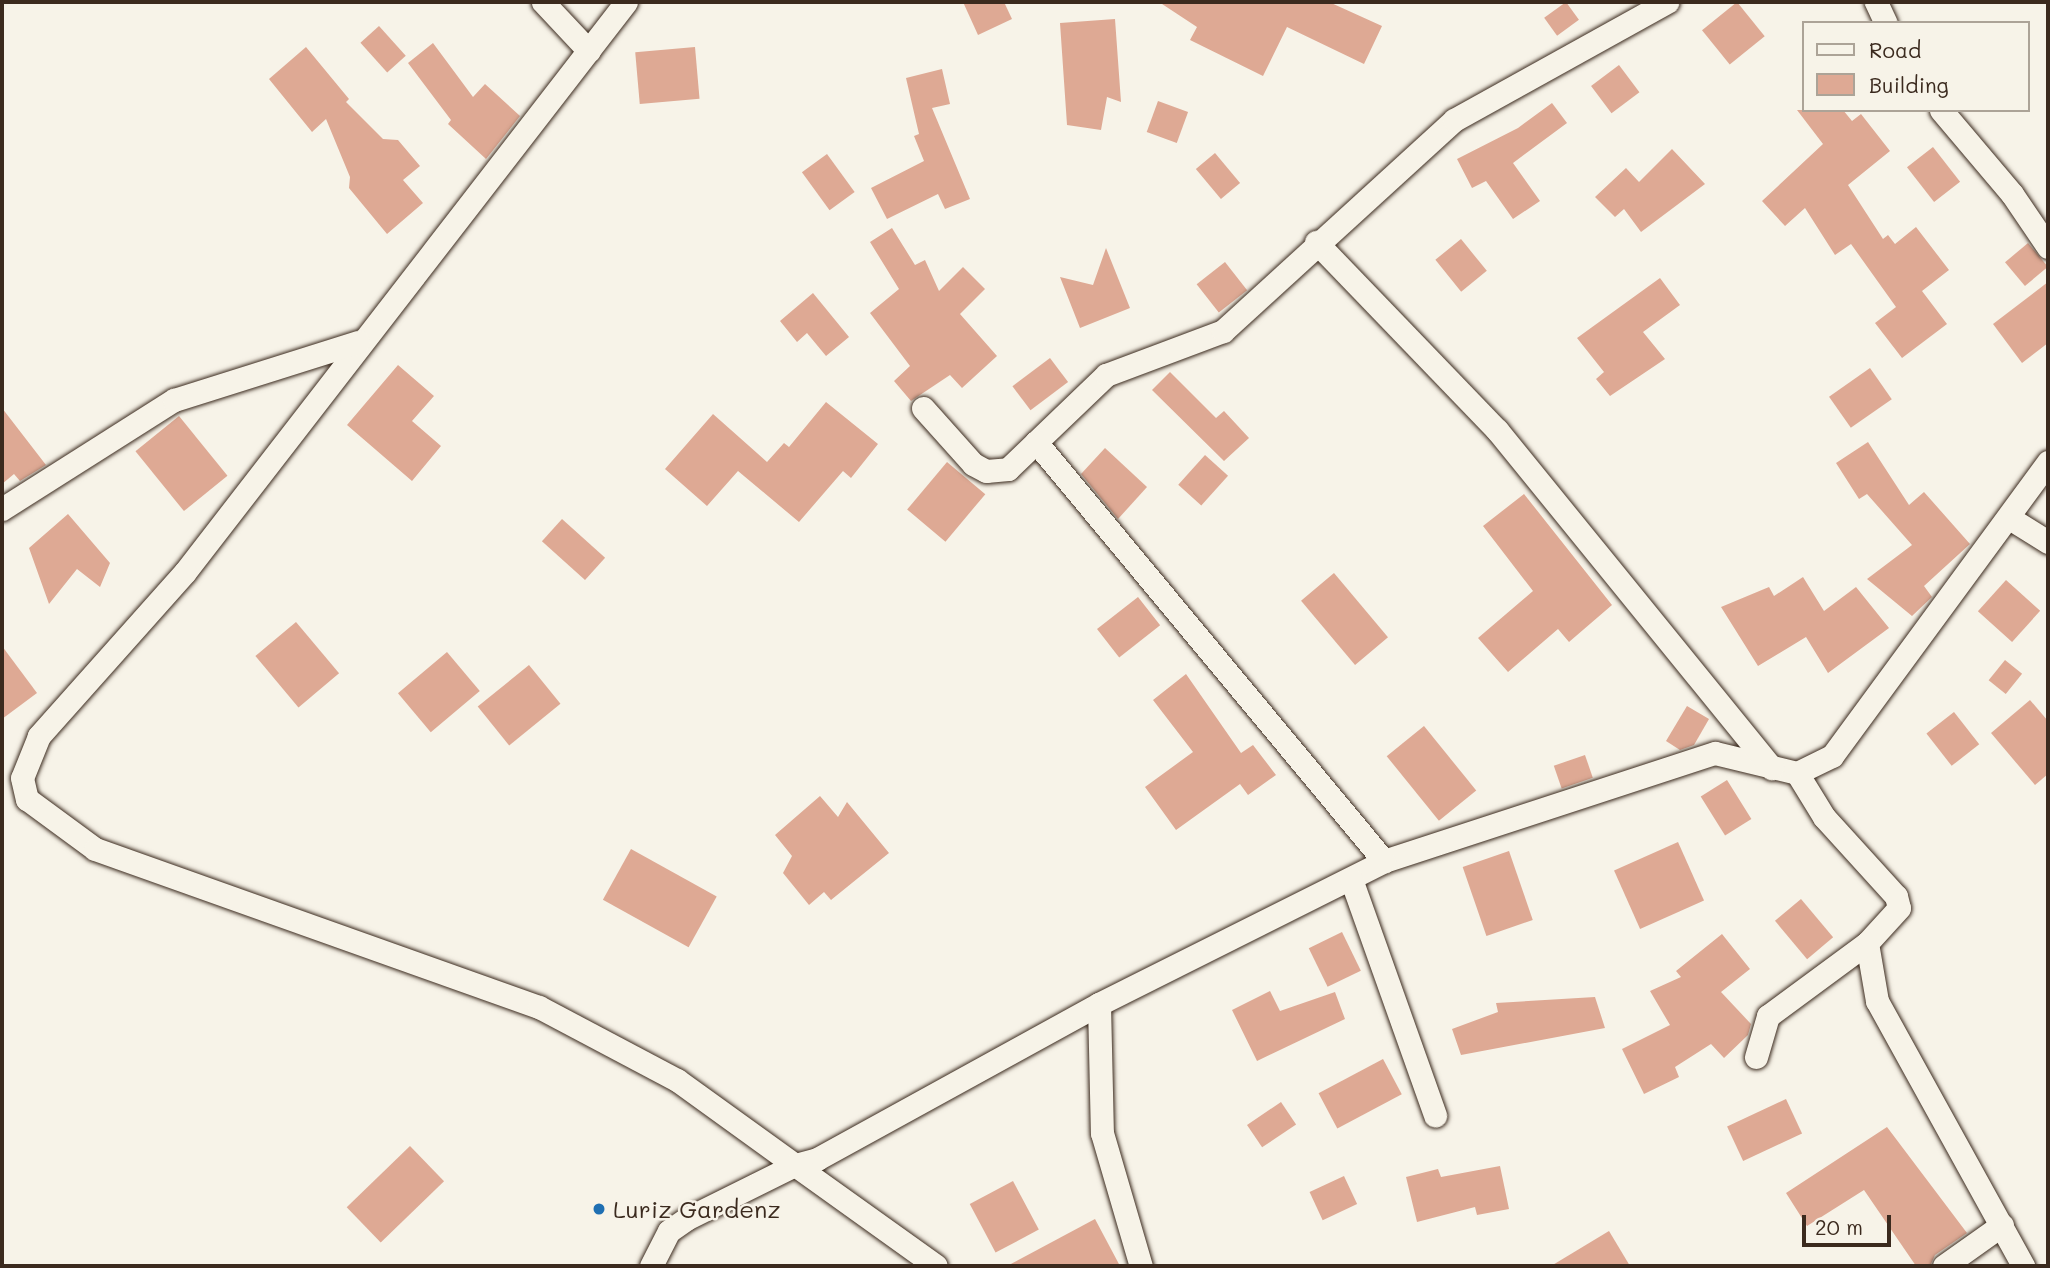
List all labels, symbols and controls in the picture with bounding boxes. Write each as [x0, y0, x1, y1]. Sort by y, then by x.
legend [1801, 21, 2029, 112]
text: Road [1869, 36, 1921, 63]
text: Building [1869, 71, 1949, 98]
place label: Luriz Gardenz [613, 1195, 781, 1223]
marker: Luriz Gardenz [591, 1201, 607, 1217]
scale bar [1805, 1202, 1894, 1246]
text: 20 m [1815, 1213, 1863, 1240]

